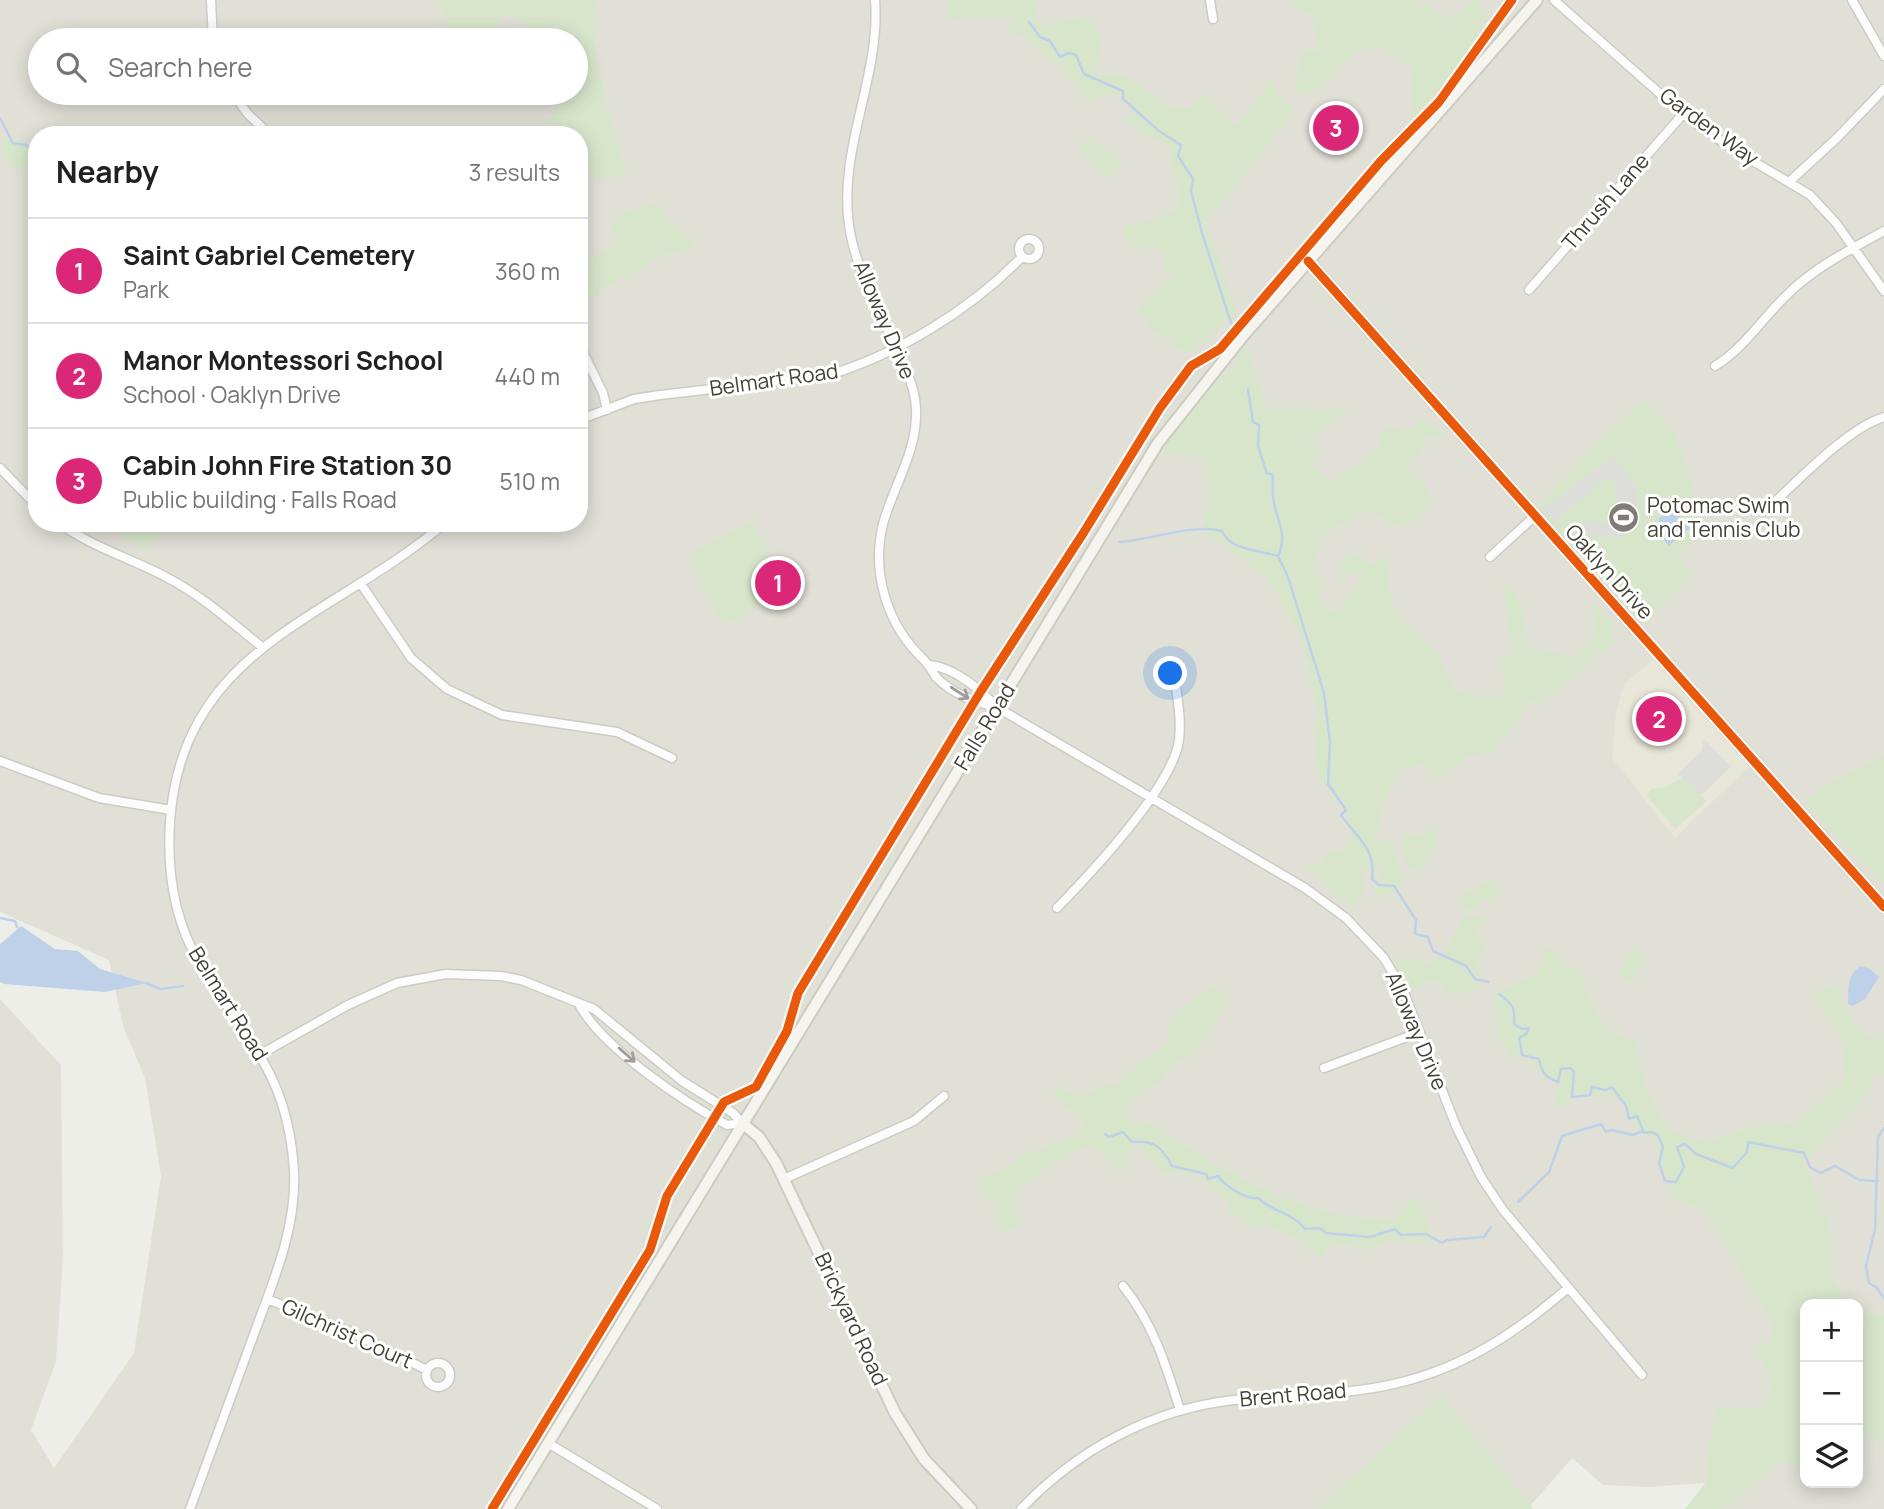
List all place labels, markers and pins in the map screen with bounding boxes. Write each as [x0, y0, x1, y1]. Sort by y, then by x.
pin: 3 [1313, 102, 1359, 154]
place label: Potomac Swim and Tennis Club [1647, 491, 1800, 543]
sports icon: Potomac Swim and Tennis Club [1607, 501, 1641, 535]
pin: 1 [755, 557, 801, 609]
pin: 2 [1636, 693, 1682, 745]

